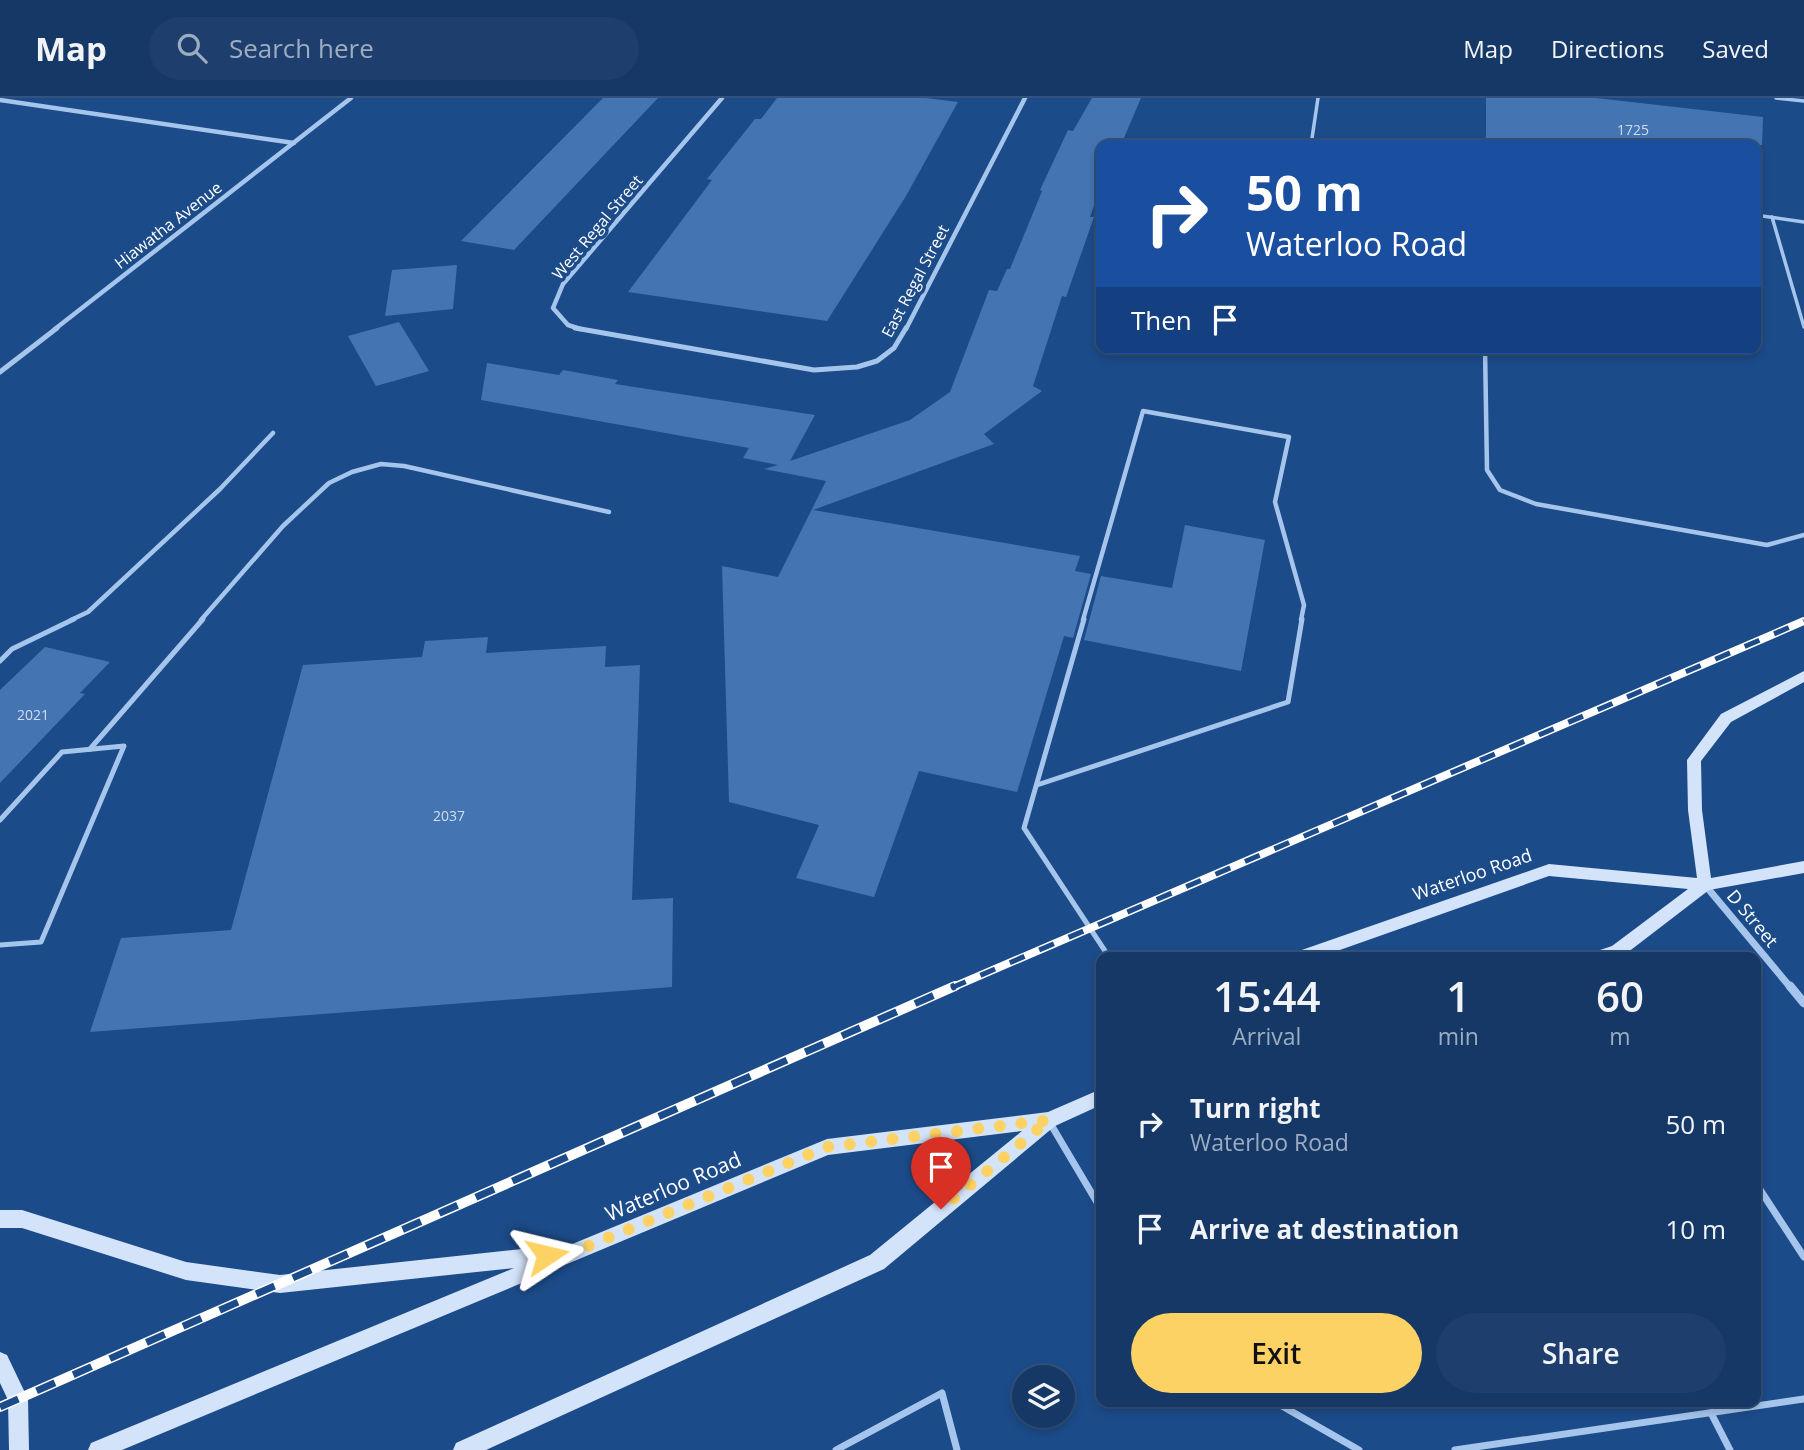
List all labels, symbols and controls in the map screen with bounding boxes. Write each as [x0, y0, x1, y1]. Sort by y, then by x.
search box [149, 17, 639, 80]
text: Map [35, 26, 107, 71]
icon: search [173, 29, 211, 67]
text: Search here [229, 30, 374, 66]
text: Map [1463, 32, 1513, 65]
text: Directions [1551, 32, 1664, 65]
text: Saved [1702, 32, 1769, 65]
house number: 1725 [1617, 120, 1649, 139]
text: 50 m [1246, 159, 1363, 225]
icon: right [1131, 168, 1222, 259]
street label: West Regal Street [547, 170, 648, 284]
street label: Hiawatha Avenue [110, 176, 226, 274]
street label: East Regal Street [876, 221, 954, 341]
text: Waterloo Road [1246, 222, 1467, 265]
icon: arrive [1206, 301, 1244, 339]
text: Then [1131, 302, 1192, 338]
house number: 2021 [17, 705, 49, 724]
house number: 2037 [433, 806, 465, 825]
street label: Waterloo Road [1409, 842, 1535, 906]
street label: D Street [1722, 884, 1784, 952]
text: 15:44 [1213, 967, 1321, 1024]
text: 1 [1446, 967, 1470, 1024]
text: 60 [1596, 967, 1644, 1024]
text: Arrival [1232, 1020, 1301, 1052]
text: min [1438, 1020, 1479, 1052]
text: m [1609, 1020, 1631, 1052]
text: Turn right [1190, 1090, 1321, 1126]
icon: right [1131, 1105, 1169, 1143]
text: 50 m [1665, 1106, 1726, 1142]
text: Waterloo Road [1190, 1126, 1349, 1158]
pin [911, 1137, 971, 1209]
street label: Waterloo Road [601, 1145, 745, 1227]
icon: arrive [922, 1148, 960, 1186]
icon: arrive [1131, 1210, 1169, 1248]
text: Arrive at destination [1190, 1211, 1459, 1247]
text: 10 m [1665, 1211, 1726, 1247]
position arrow [510, 1218, 584, 1292]
button: Exit [1131, 1313, 1422, 1393]
button: Share [1436, 1313, 1726, 1393]
map controls [1012, 1365, 1075, 1428]
button: layers [1012, 1365, 1075, 1428]

